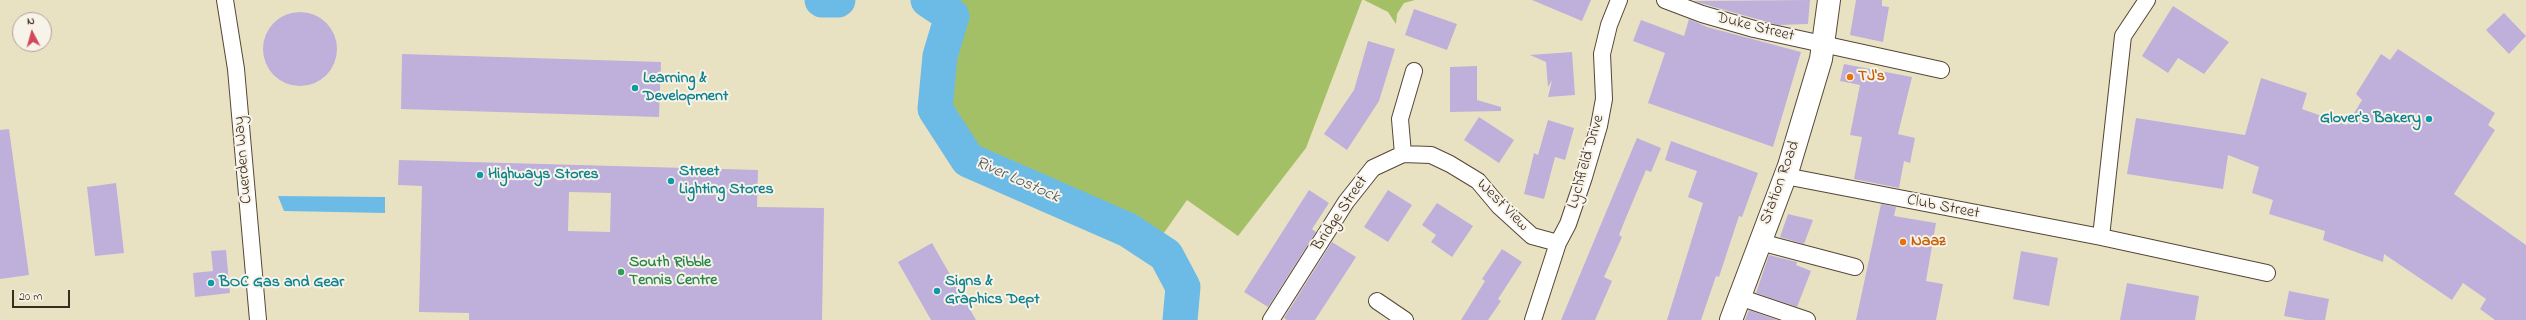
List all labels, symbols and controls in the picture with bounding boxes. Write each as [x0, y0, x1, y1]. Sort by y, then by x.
street label: Duke Street [1714, 9, 1796, 47]
north arrow [12, 12, 52, 52]
text: N [26, 13, 35, 29]
place label: TJ's [1858, 67, 1885, 87]
place label: Learning & Development [643, 69, 728, 107]
marker: TJ's [1845, 72, 1855, 82]
marker: Learning & Development [630, 83, 640, 93]
place label: Glover's Bakery [2320, 109, 2421, 129]
street label: Lychfield Drive [1564, 113, 1610, 211]
marker: Glover's Bakery [2424, 114, 2434, 124]
street label: Cuerden Way [231, 115, 257, 205]
street label: Station Road [1757, 139, 1805, 227]
water label: River Lostock [972, 153, 1062, 209]
place label: Street Lighting Stores [679, 162, 774, 200]
place label: Highways Stores [488, 165, 599, 185]
marker: Highways Stores [475, 170, 485, 180]
street label: Bridge Street [1309, 173, 1373, 255]
marker: Street Lighting Stores [666, 176, 676, 186]
street label: West View [1472, 176, 1532, 236]
street label: Club Street [1905, 192, 1981, 224]
place label: Naaz [1911, 232, 1946, 252]
marker: Naaz [1898, 237, 1908, 247]
place label: South Ribble Tennis Centre [629, 253, 717, 291]
marker: South Ribble Tennis Centre [616, 267, 626, 277]
place label: Signs & Graphics Dept [945, 272, 1040, 310]
place label: BOC Gas and Gear [219, 273, 344, 293]
marker: BOC Gas and Gear [206, 278, 216, 288]
scale bar [14, 282, 72, 308]
marker: Signs & Graphics Dept [932, 286, 942, 296]
text: 20 m [19, 288, 42, 306]

